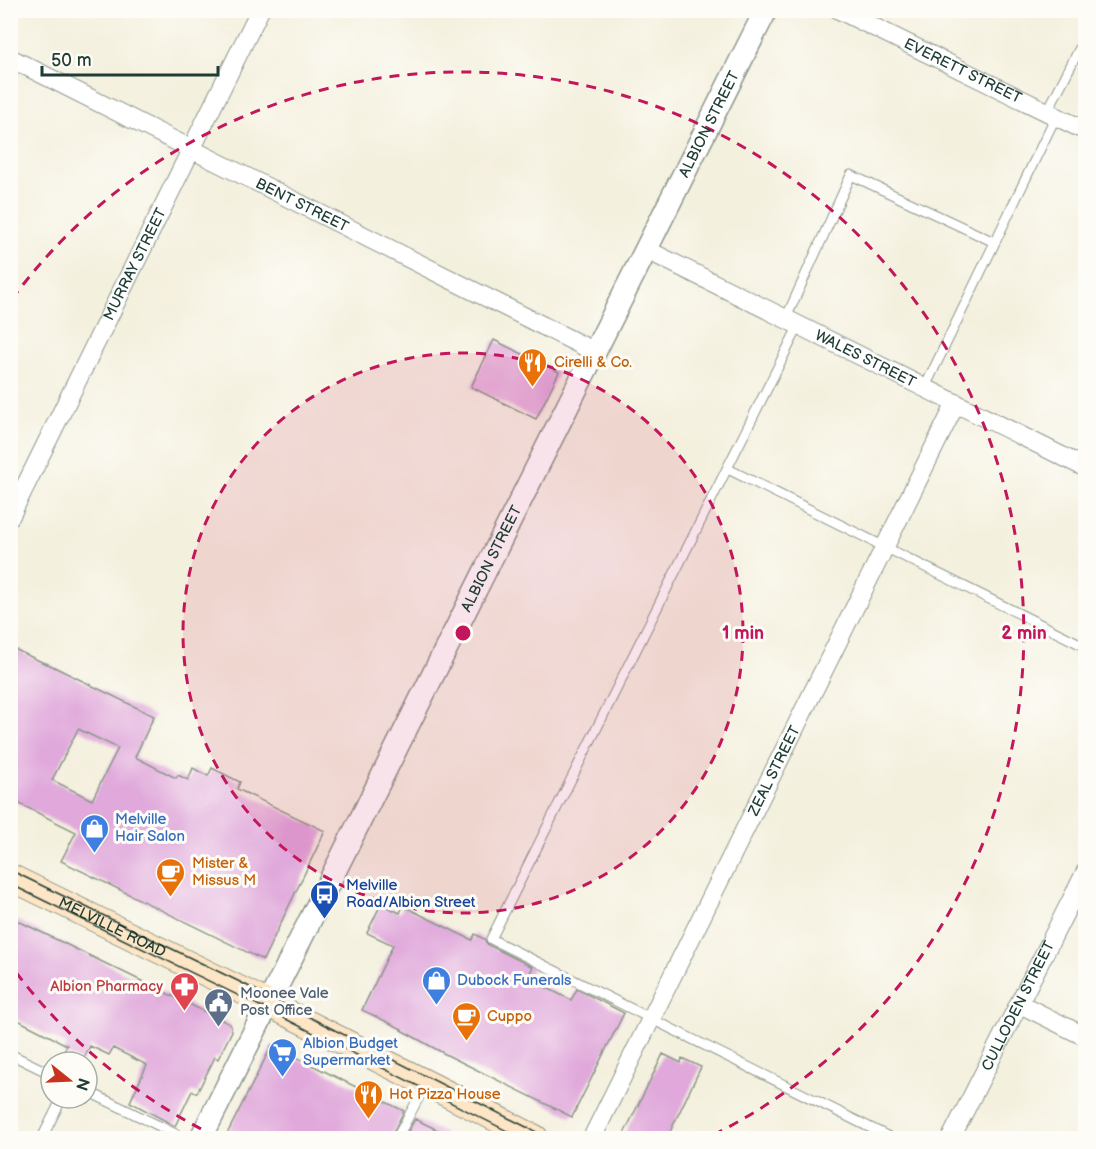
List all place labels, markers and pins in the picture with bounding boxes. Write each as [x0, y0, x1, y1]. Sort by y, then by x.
restaurant icon: Cirelli & Co. [517, 346, 549, 388]
place label: Cirelli & Co. [554, 353, 632, 372]
centre of rings [453, 623, 473, 643]
place label: Melville Hair Salon [115, 810, 185, 846]
shop icon: Melville Hair Salon [78, 812, 110, 854]
place label: Mister & Missus M [192, 854, 256, 890]
cafe icon: Mister & Missus M [155, 856, 187, 898]
place label: Melville Road/Albion Street [346, 876, 476, 912]
bus stop icon: Melville Road/Albion Street [309, 878, 341, 920]
shop icon: Dubock Funerals [420, 964, 452, 1006]
pharmacy icon: Albion Pharmacy [168, 970, 200, 1012]
place label: Dubock Funerals [457, 971, 572, 990]
place label: Albion Pharmacy [50, 977, 163, 996]
place label: Moonee Vale Post Office [240, 984, 329, 1020]
public building icon: Moonee Vale Post Office [203, 986, 235, 1028]
cafe icon: Cuppo [450, 1000, 482, 1042]
place label: Cuppo [487, 1007, 532, 1026]
place label: Albion Budget Supermarket [303, 1034, 398, 1070]
supermarket icon: Albion Budget Supermarket [266, 1036, 298, 1078]
restaurant icon: Hot Pizza House [352, 1078, 384, 1120]
place label: Hot Pizza House [389, 1085, 501, 1104]

